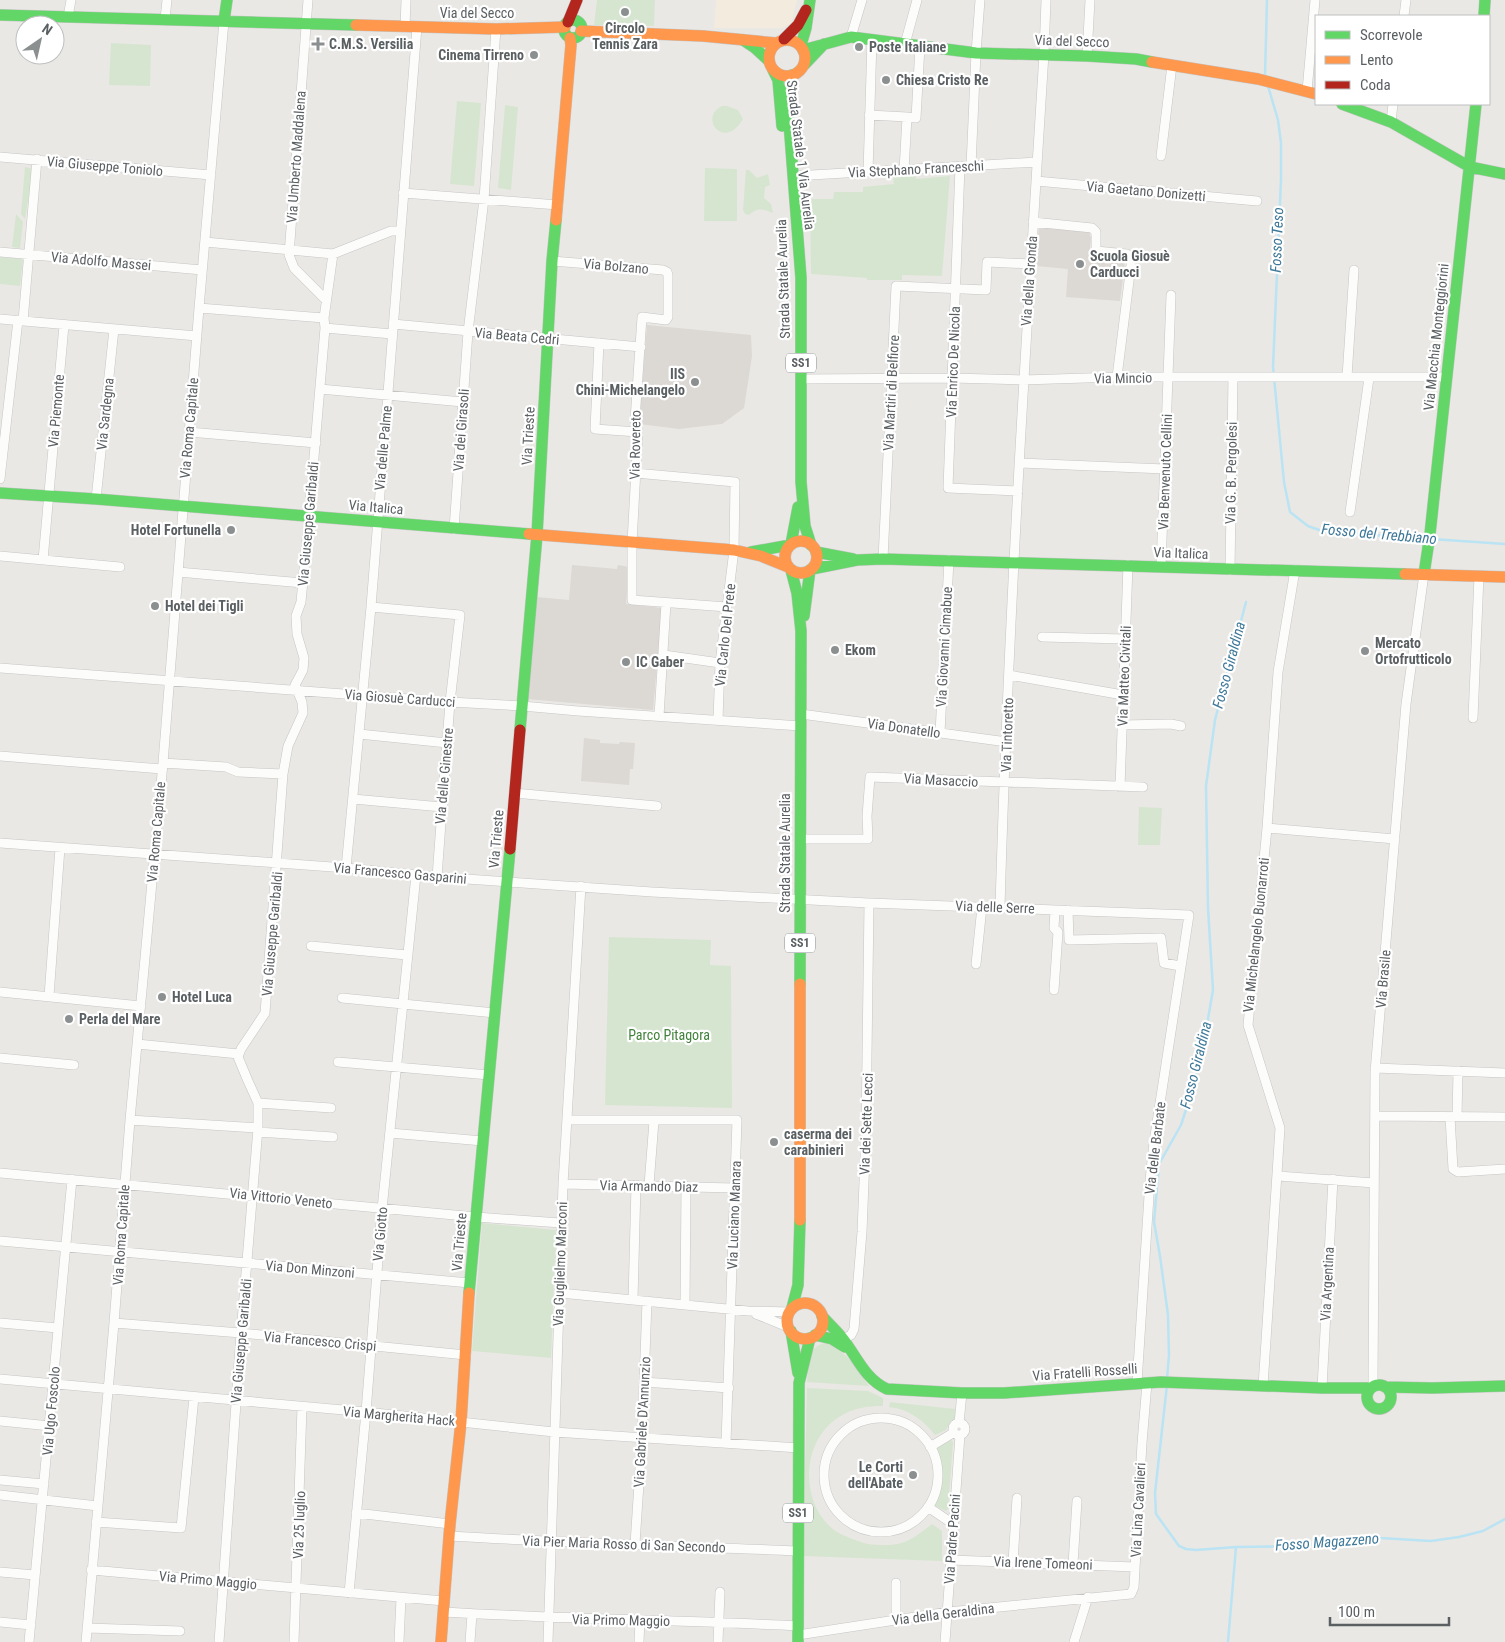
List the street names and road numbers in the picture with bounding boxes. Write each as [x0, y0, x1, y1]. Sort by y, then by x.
street label: Via del Secco [440, 5, 514, 21]
street label: Via del Secco [1034, 32, 1110, 50]
street label: Strada Statale 1 Via Aurelia [784, 79, 818, 231]
street label: Via Umberto Maddalena [283, 90, 309, 224]
street label: Via Giuseppe Toniolo [46, 153, 164, 179]
street label: Via Stephano Franceschi [848, 157, 984, 181]
street label: Via Gaetano Donizetti [1086, 178, 1206, 204]
street label: Strada Statale Aurelia [773, 219, 793, 339]
street label: Via della Gronda [1018, 235, 1040, 327]
street label: Via Adolfo Massei [50, 249, 152, 273]
street label: Via Bolzano [583, 255, 649, 277]
street label: Via Macchia Monteggiorini [1420, 263, 1452, 411]
street label: Via Enrico De Nicola [943, 306, 963, 418]
street label: Via Beata Cedri [474, 324, 560, 348]
street label: Via Martiri di Belfiore [880, 334, 902, 451]
road number: SS1 [786, 353, 816, 372]
street label: Via Mincio [1094, 369, 1152, 387]
street label: Via Piemonte [45, 373, 67, 448]
street label: Via Roma Capitale [177, 376, 201, 479]
street label: Via Sardegna [93, 377, 117, 451]
street label: Via dei Girasoli [450, 388, 472, 472]
street label: Via delle Palme [371, 404, 395, 491]
street label: Via Trieste [518, 406, 538, 466]
street label: Via Rovereto [626, 410, 644, 480]
street label: Via Benvenuto Cellini [1155, 414, 1175, 530]
street label: Via G. B. Pergolesi [1222, 422, 1240, 524]
street label: Via Giuseppe Garibaldi [295, 461, 321, 587]
street label: Via Italica [348, 497, 404, 517]
street label: Via Italica [1153, 544, 1209, 562]
street label: Via Carlo Del Prete [712, 582, 738, 687]
street label: Via Giovanni Cimabue [933, 586, 955, 708]
street label: Via Matteo Civitali [1114, 625, 1134, 727]
street label: Via Giosuè Carducci [344, 686, 456, 710]
street label: Via Tintoretto [998, 697, 1016, 773]
street label: Via Donatello [866, 715, 942, 741]
street label: Via delle Ginestre [432, 727, 456, 825]
street label: Via Masaccio [903, 770, 979, 790]
street label: Via Roma Capitale [144, 780, 168, 883]
street label: Strada Statale Aurelia [777, 793, 793, 913]
street label: Via Trieste [485, 809, 507, 869]
street label: Via Michelangelo Buonarroti [1240, 857, 1272, 1013]
street label: Via Francesco Gasparini [333, 859, 467, 887]
street label: Via Giuseppe Garibaldi [259, 871, 285, 997]
street label: Via delle Serre [955, 898, 1035, 916]
road number: SS1 [785, 934, 815, 952]
street label: Via Brasile [1372, 949, 1394, 1009]
street label: Via dei Sette Lecci [856, 1073, 876, 1175]
street label: Via delle Barbate [1141, 1100, 1169, 1195]
street label: Via Luciano Manara [724, 1160, 744, 1270]
street label: Via Armando Diaz [600, 1177, 698, 1195]
street label: Via Roma Capitale [109, 1183, 133, 1286]
street label: Via Vittorio Veneto [229, 1185, 333, 1211]
street label: Via Guglielmo Marconi [550, 1201, 570, 1327]
street label: Via Giotto [370, 1206, 390, 1262]
street label: Via Trieste [448, 1212, 470, 1272]
street label: Via Argentina [1317, 1246, 1337, 1322]
street label: Via Don Minzoni [265, 1257, 355, 1281]
street label: Via Giuseppe Garibaldi [228, 1278, 254, 1404]
street label: Via Francesco Crispi [263, 1328, 377, 1354]
street label: Via Gabriele D'Annunzio [631, 1356, 653, 1488]
street label: Via Fratelli Rosselli [1032, 1360, 1138, 1384]
street label: Via Ugo Foscolo [39, 1366, 63, 1456]
street label: Via Margherita Hack [342, 1403, 456, 1429]
street label: Via Lina Cavalieri [1128, 1462, 1148, 1558]
street label: Via 25 luglio [290, 1491, 308, 1559]
street label: Via Padre Pacini [941, 1493, 963, 1585]
road number: SS1 [783, 1504, 813, 1522]
street label: Via Pier Maria Rosso di San Secondo [522, 1532, 726, 1556]
street label: Via Irene Tomeoni [993, 1553, 1093, 1573]
street label: Via Primo Maggio [158, 1568, 258, 1592]
street label: Via della Geraldina [891, 1600, 995, 1628]
street label: Via Primo Maggio [572, 1611, 670, 1629]

